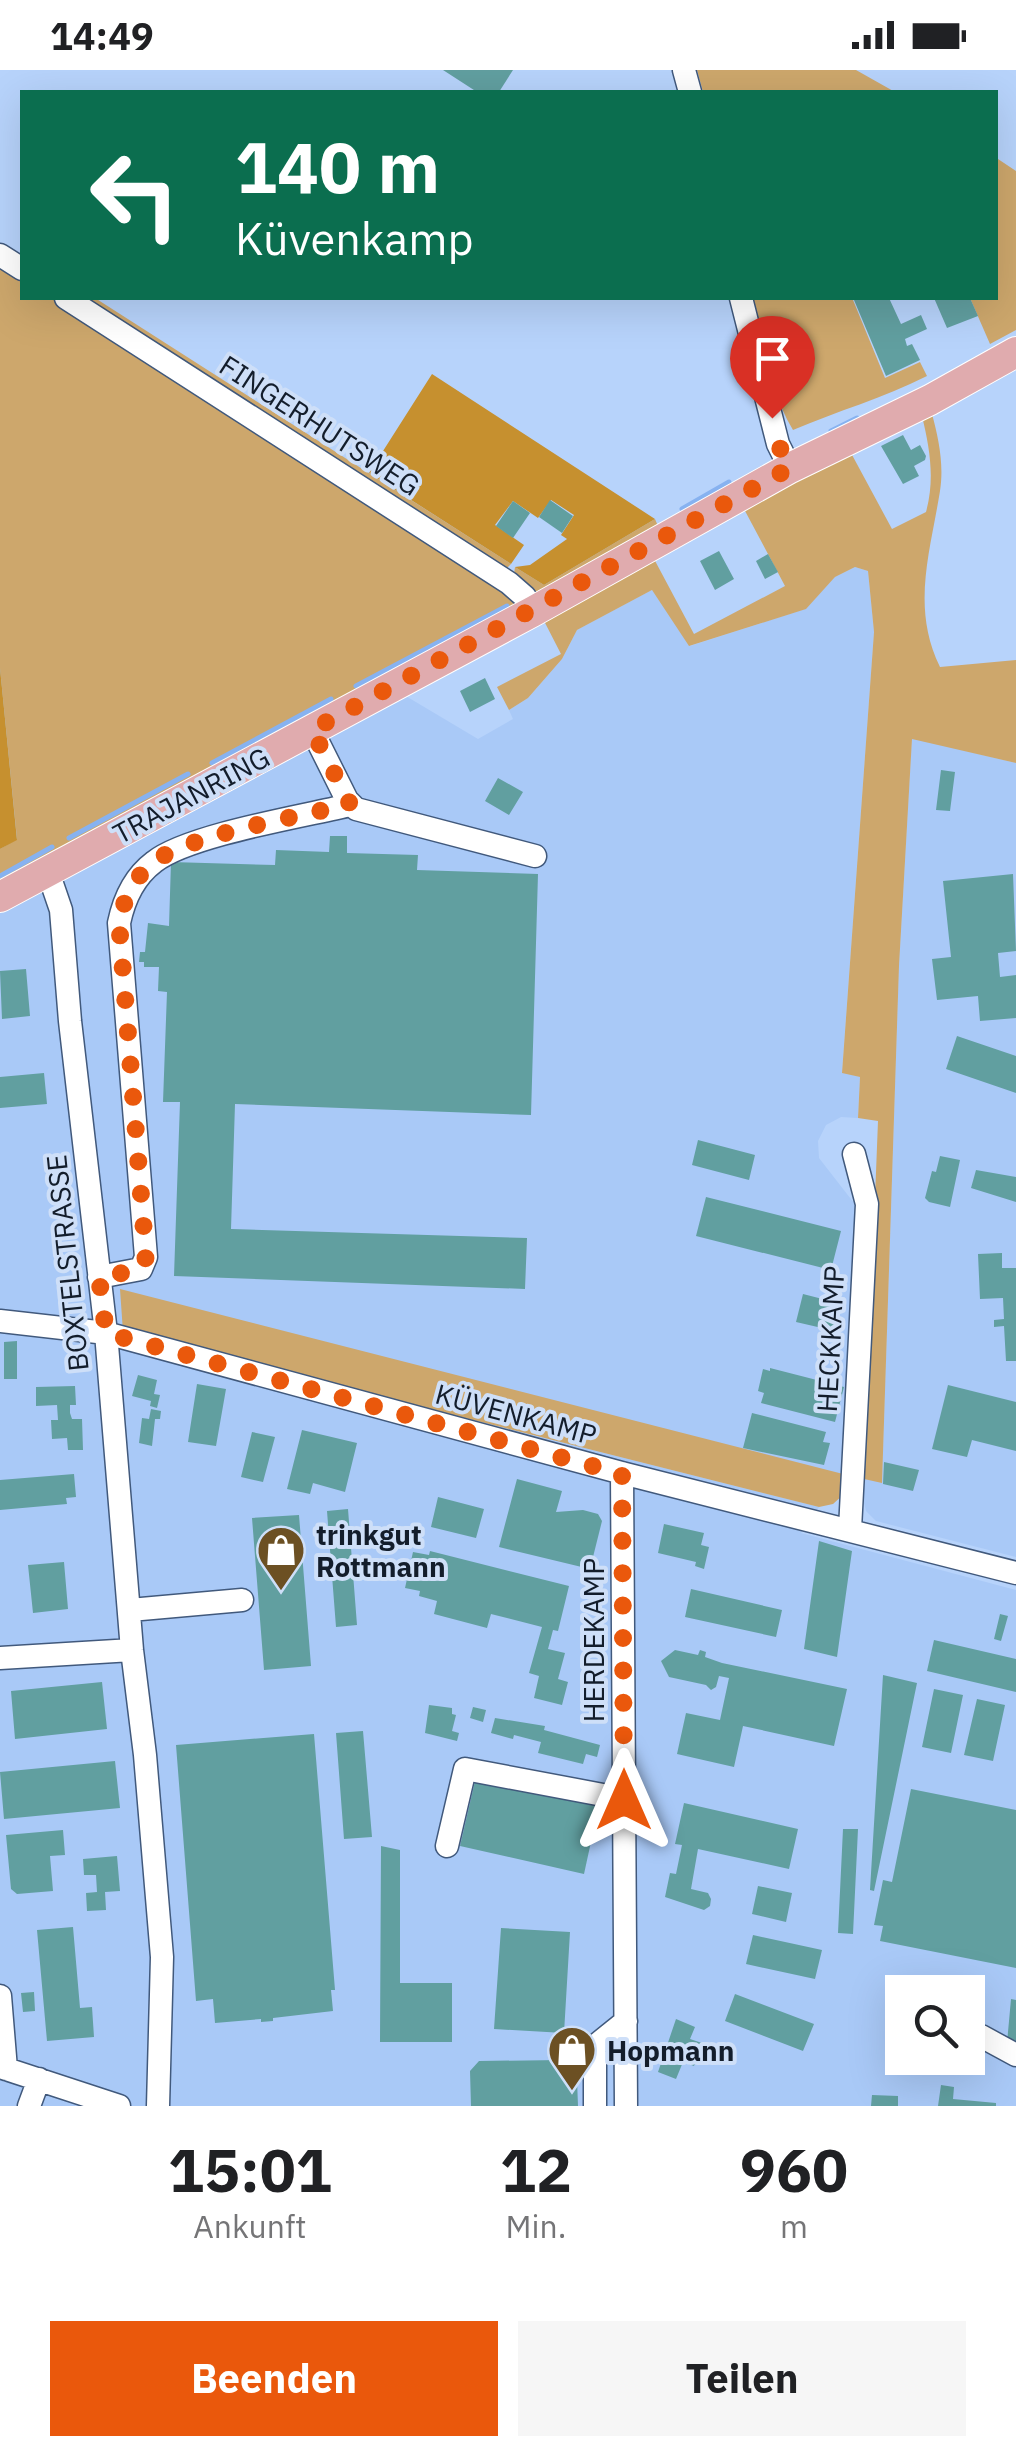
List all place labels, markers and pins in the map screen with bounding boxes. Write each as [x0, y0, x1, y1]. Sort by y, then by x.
pin [730, 316, 815, 419]
place label: trinkgut Rottmann [316, 1516, 446, 1585]
shop icon: trinkgut Rottmann [255, 1524, 307, 1592]
shop icon: Hopmann [546, 2024, 598, 2092]
place label: Hopmann [607, 2032, 734, 2069]

